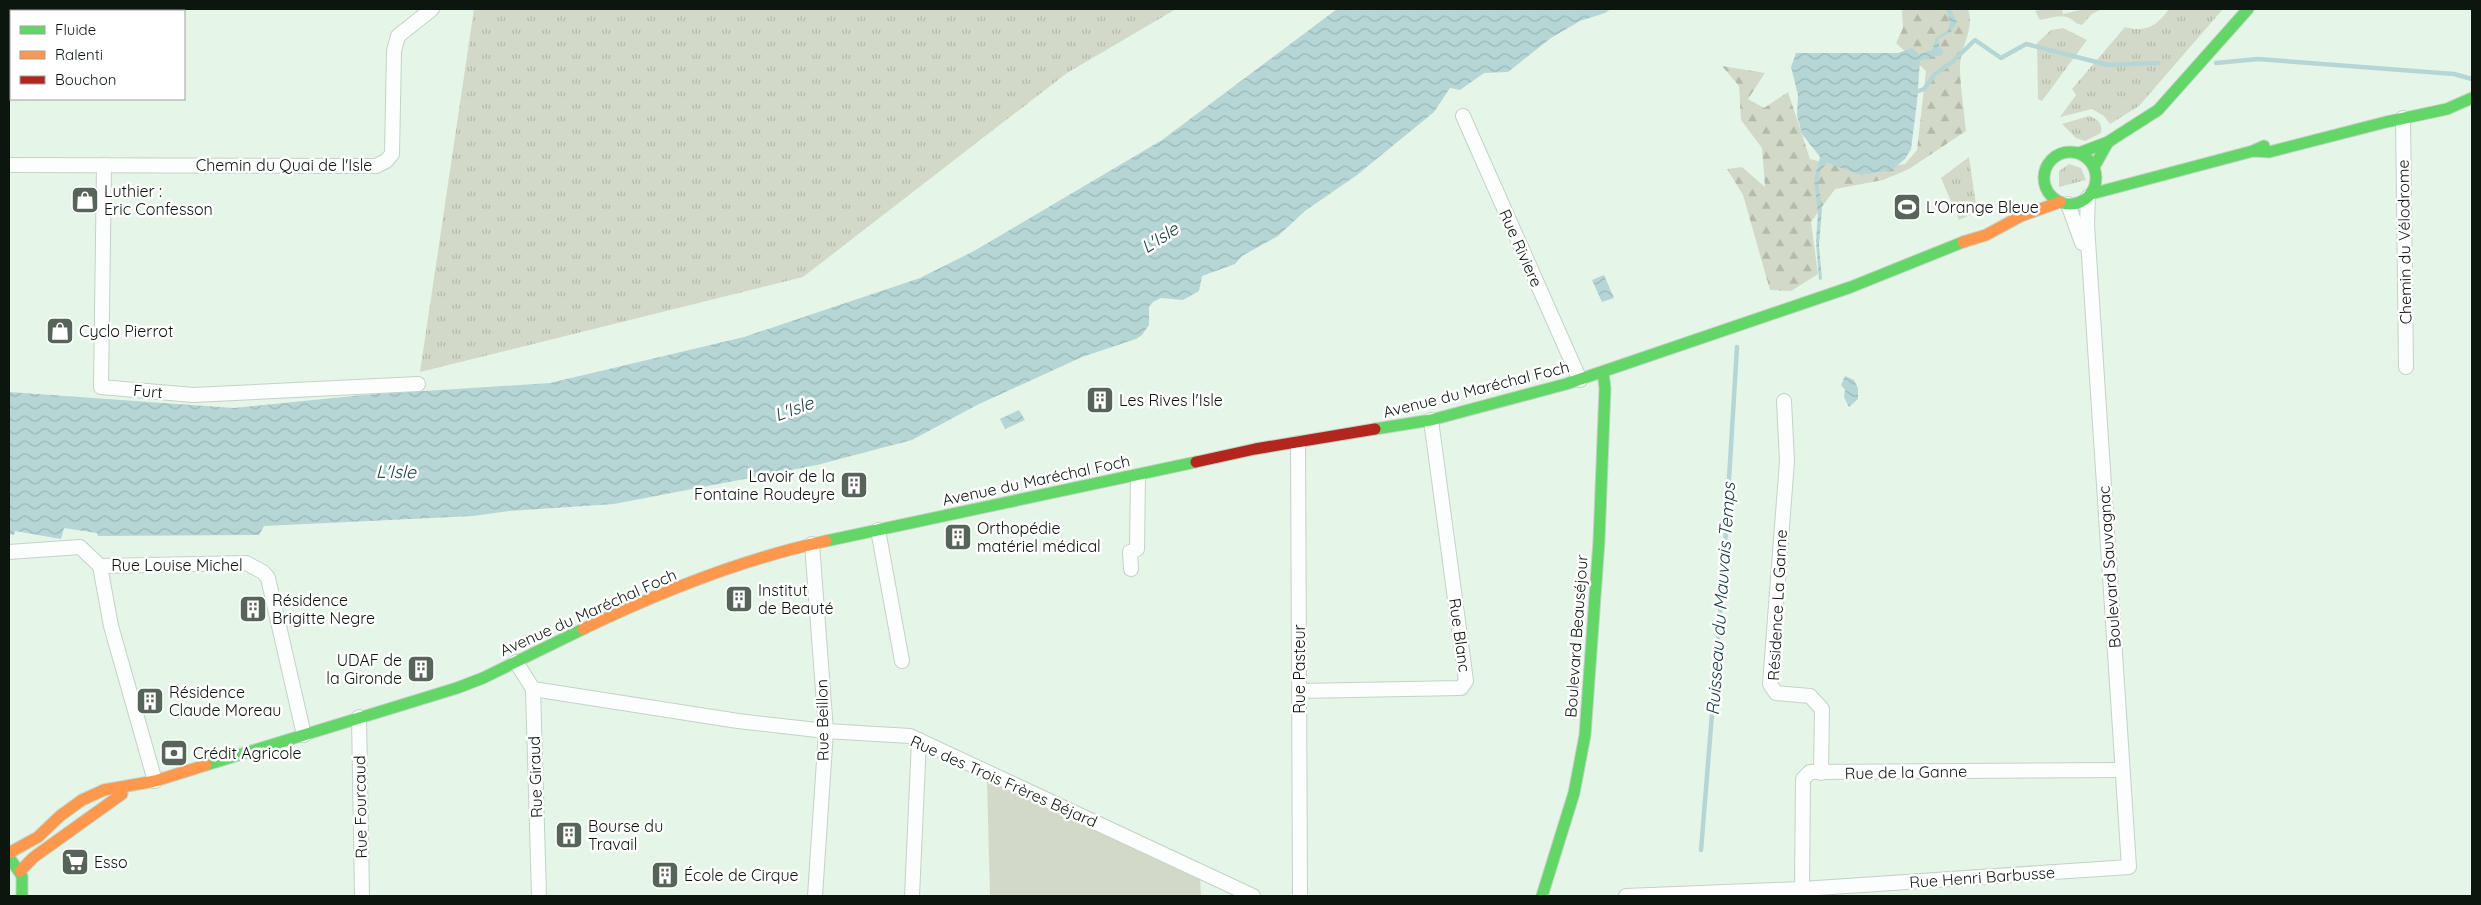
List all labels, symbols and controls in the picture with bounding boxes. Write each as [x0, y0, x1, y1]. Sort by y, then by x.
legend [10, 10, 185, 100]
text: Fluide [55, 20, 96, 39]
text: Ralenti [55, 45, 103, 64]
text: Bouchon [55, 70, 116, 89]
street label: Chemin du Quai de l'Isle [196, 155, 372, 175]
street label: Chemin du Vélodrome [2393, 159, 2415, 325]
place label: Luthier : Eric Confesson [104, 181, 213, 219]
shop icon: Luthier : Eric Confesson [70, 185, 100, 215]
sports icon: L'Orange Bleue [1892, 192, 1922, 222]
place label: L'Orange Bleue [1926, 197, 2039, 217]
street label: Rue Riviere [1495, 206, 1547, 290]
water label: L'Isle [1137, 217, 1184, 258]
shop icon: Cyclo Pierrot [45, 316, 75, 346]
place label: Cyclo Pierrot [79, 321, 173, 341]
street label: Avenue du Maréchal Foch [1381, 356, 1571, 422]
street label: Furt [132, 380, 164, 402]
building icon: Les Rives l'Isle [1085, 385, 1115, 415]
place label: Les Rives l'Isle [1119, 390, 1223, 410]
water label: L'Isle [771, 391, 817, 426]
street label: Avenue du Maréchal Foch [940, 450, 1132, 510]
water label: L'Isle [376, 460, 417, 483]
place label: Lavoir de la Fontaine Roudeyre [694, 466, 835, 504]
building icon: Lavoir de la Fontaine Roudeyre [839, 470, 869, 500]
water label: Ruisseau du Mauvais Temps [1701, 480, 1740, 716]
street label: Boulevard Sauvagnac [2093, 485, 2125, 649]
place label: Orthopédie matériel médical [977, 518, 1101, 556]
building icon: Orthopédie matériel médical [943, 522, 973, 552]
street label: Résidence La Ganne [1763, 529, 1791, 681]
street label: Boulevard Beauséjour [1560, 554, 1592, 718]
street label: Rue Louise Michel [111, 555, 243, 575]
street label: Avenue du Maréchal Foch [497, 564, 679, 660]
place label: Institut de Beauté [758, 580, 834, 618]
building icon: Institut de Beauté [724, 584, 754, 614]
place label: Résidence Brigitte Negre [272, 590, 375, 628]
building icon: Résidence Brigitte Negre [238, 594, 268, 624]
street label: Rue Blanc [1445, 597, 1475, 673]
street label: Rue Pasteur [1289, 624, 1309, 714]
place label: UDAF de la Gironde [326, 650, 402, 688]
building icon: UDAF de la Gironde [406, 654, 436, 684]
street label: Rue Beillon [811, 679, 833, 761]
place label: Résidence Claude Moreau [169, 682, 281, 720]
building icon: Résidence Claude Moreau [135, 686, 165, 716]
street label: Rue des Trois Frères Béjard [907, 731, 1101, 831]
street label: Rue Giraud [524, 736, 546, 818]
bank icon: Crédit Agricole [159, 738, 189, 768]
place label: Crédit Agricole [193, 743, 302, 763]
street label: Rue Fourcaud [349, 755, 371, 859]
street label: Rue de la Ganne [1845, 761, 1967, 783]
place label: Bourse du Travail [588, 816, 663, 854]
building icon: Bourse du Travail [554, 820, 584, 850]
supermarket icon: Esso [60, 847, 90, 877]
place label: Esso [94, 852, 128, 872]
building icon: École de Cirque [650, 860, 680, 890]
street label: Rue Henri Barbusse [1909, 862, 2055, 892]
place label: École de Cirque [684, 865, 799, 885]

